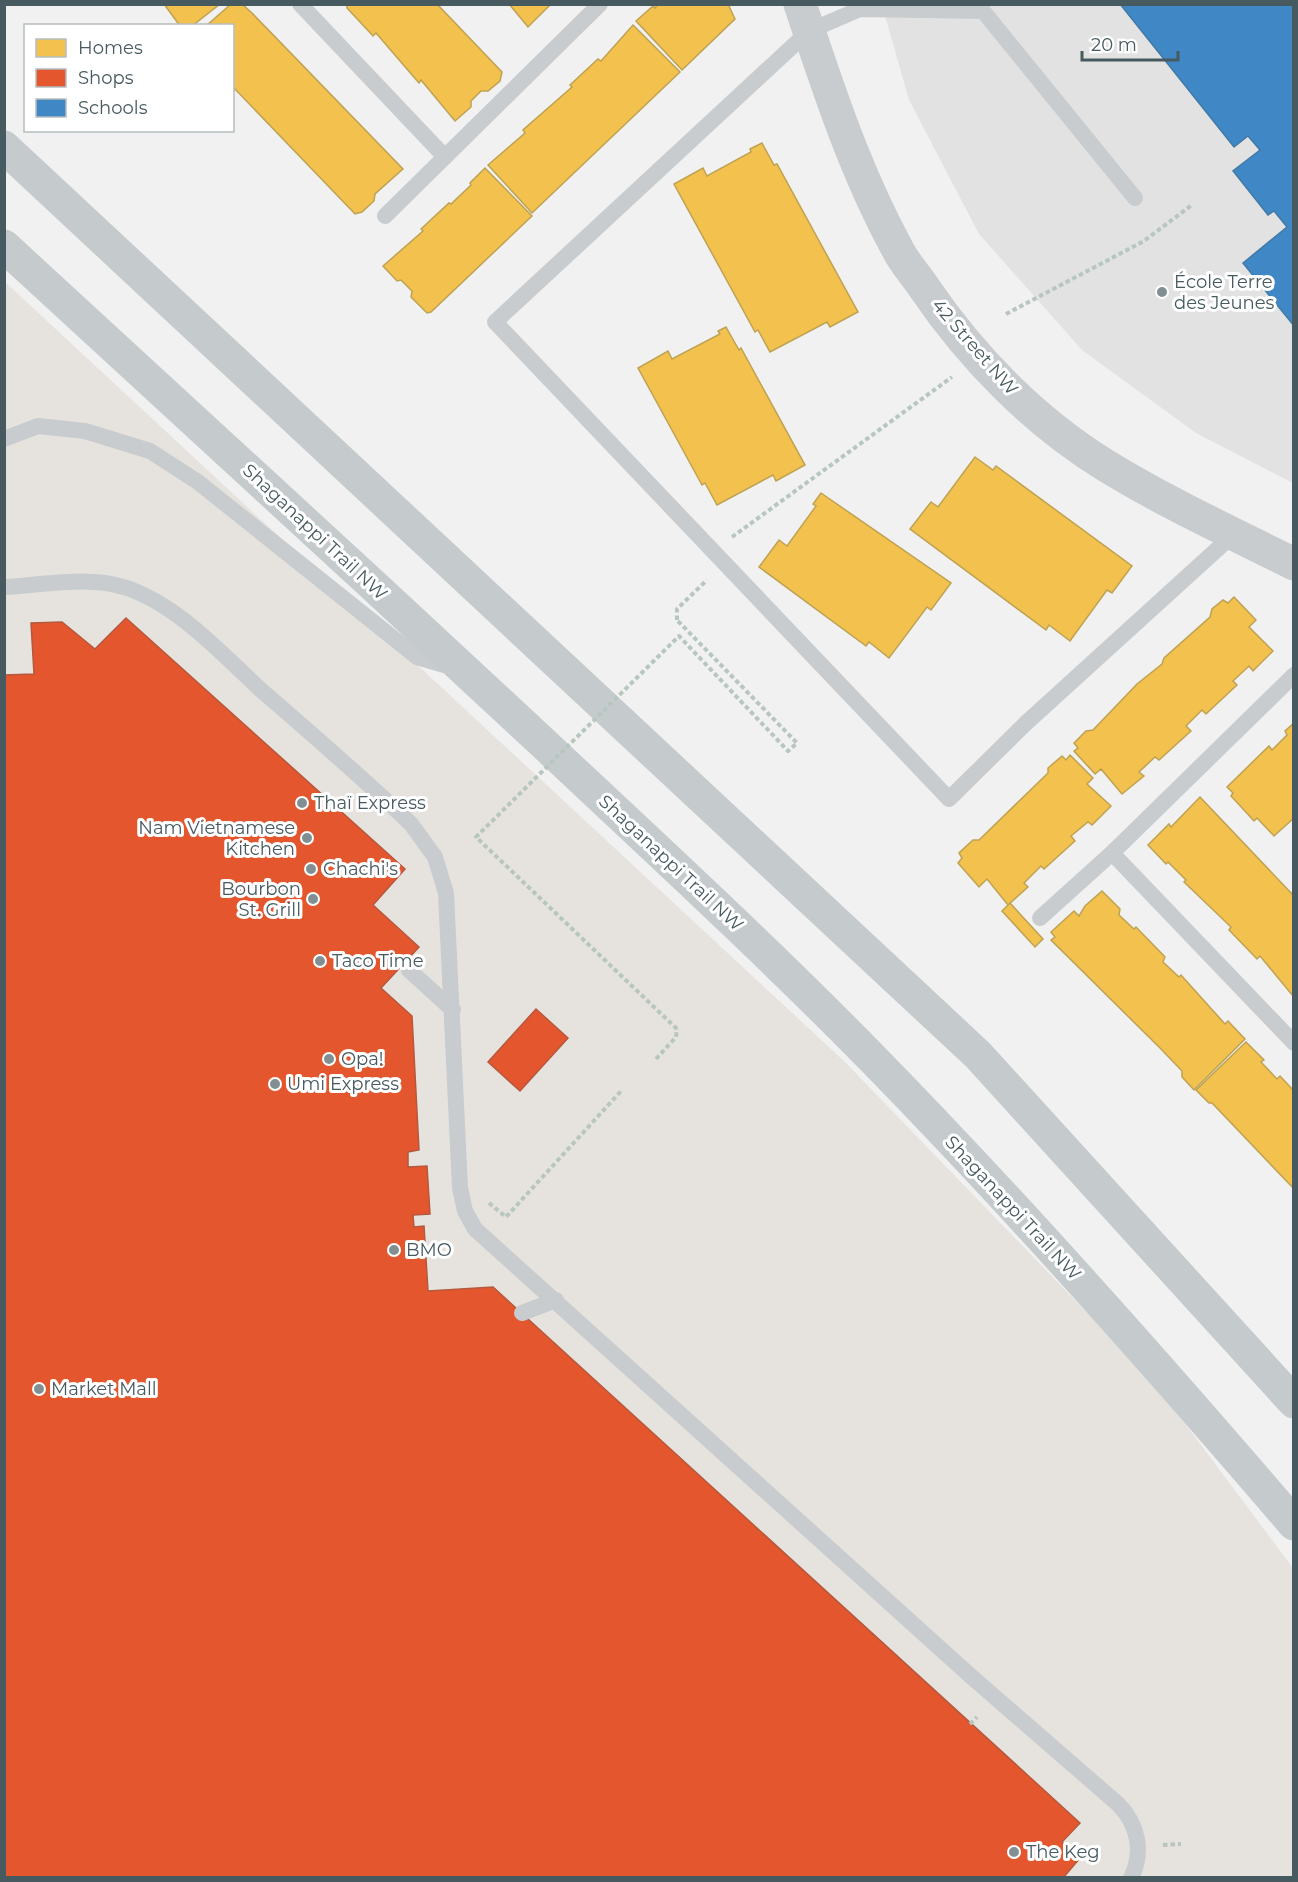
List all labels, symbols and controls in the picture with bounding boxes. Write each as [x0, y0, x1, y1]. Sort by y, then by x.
legend [24, 24, 234, 132]
scale bar [1082, 24, 1178, 62]
text: 20 m [1091, 34, 1137, 56]
text: Homes [78, 37, 143, 59]
text: Shops [78, 67, 134, 89]
text: Schools [78, 97, 148, 119]
place label: École Terre des Jeunes [1174, 271, 1275, 314]
marker: École Terre des Jeunes [1155, 285, 1169, 299]
street label: 42 Street NW [927, 294, 1023, 400]
street label: Shaganappi Trail NW [238, 459, 392, 605]
street label: Shaganappi Trail NW [594, 790, 748, 936]
place label: Thaï Express [314, 792, 426, 814]
marker: Thaï Express [295, 796, 309, 810]
place label: Nam Vietnamese Kitchen [138, 817, 295, 860]
marker: Nam Vietnamese Kitchen [300, 831, 314, 845]
place label: Chachi's [323, 858, 398, 880]
marker: Chachi's [304, 862, 318, 876]
place label: Bourbon St. Grill [221, 878, 301, 921]
marker: Bourbon St. Grill [306, 892, 320, 906]
place label: Taco Time [332, 950, 424, 972]
marker: Taco Time [313, 954, 327, 968]
place label: Opa! [341, 1048, 384, 1070]
marker: Opa! [322, 1052, 336, 1066]
place label: Umi Express [287, 1073, 399, 1095]
marker: Umi Express [268, 1077, 282, 1091]
street label: Shaganappi Trail NW [940, 1131, 1086, 1285]
place label: BMO [406, 1239, 452, 1261]
marker: BMO [387, 1243, 401, 1257]
place label: Market Mall [51, 1378, 157, 1400]
marker: Market Mall [32, 1382, 46, 1396]
place label: The Keg [1026, 1841, 1100, 1863]
marker: The Keg [1007, 1845, 1021, 1859]

